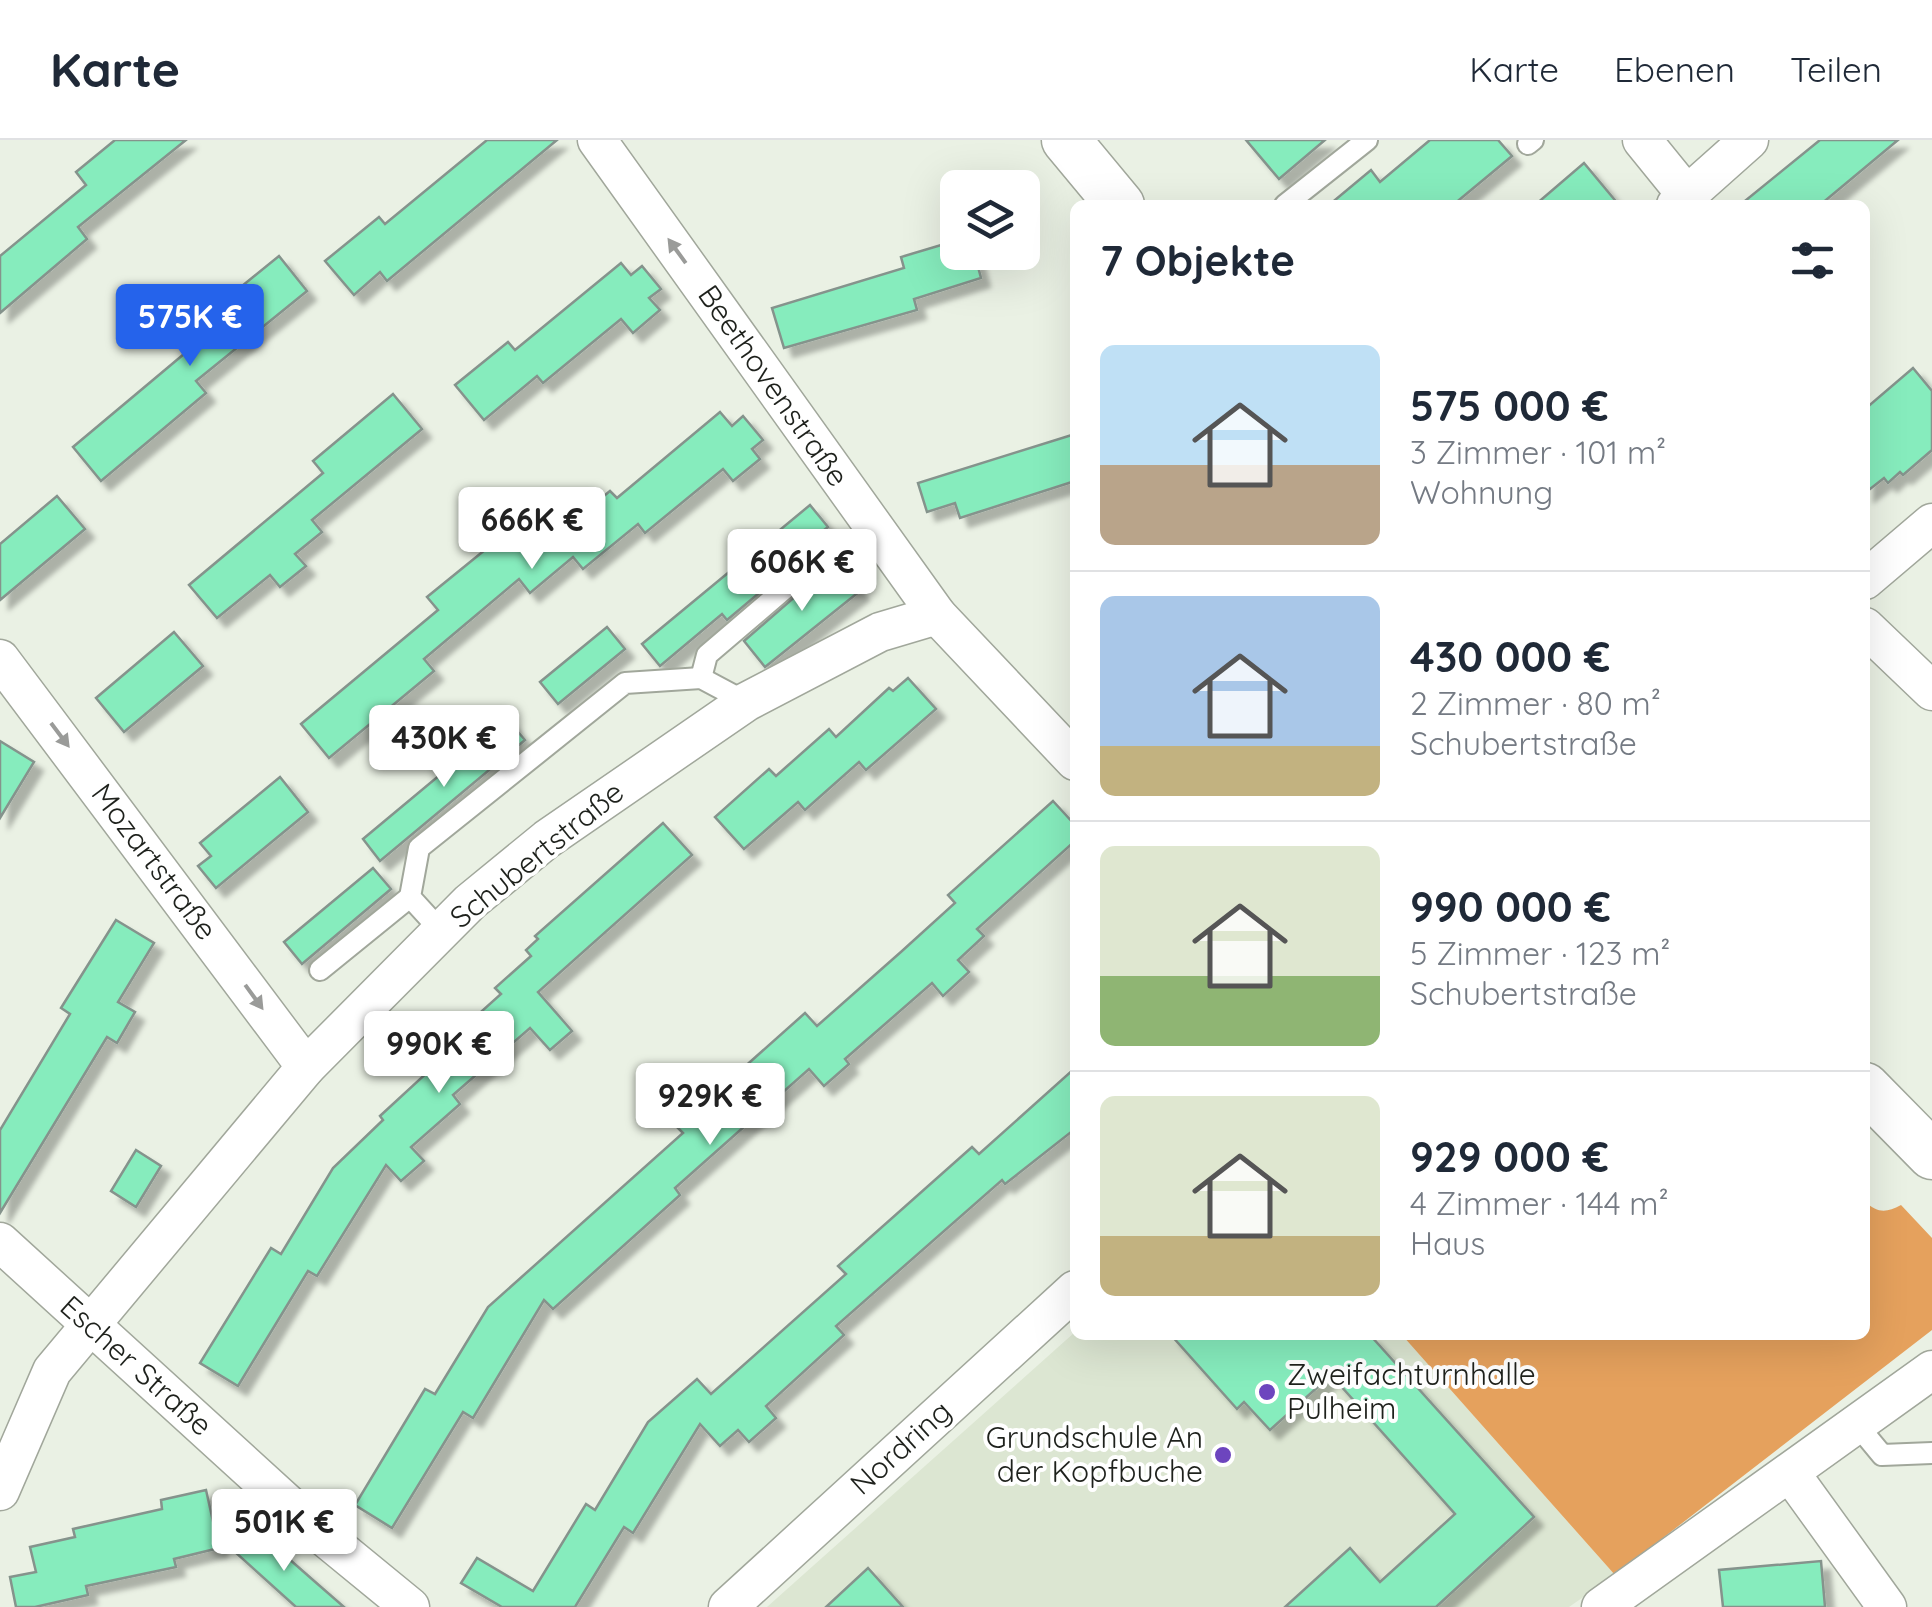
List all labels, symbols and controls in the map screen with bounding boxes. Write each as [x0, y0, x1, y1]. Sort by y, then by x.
text: Karte [50, 39, 180, 99]
text: Karte [1469, 47, 1559, 91]
text: Ebenen [1614, 47, 1735, 91]
text: Teilen [1790, 47, 1882, 91]
map controls [940, 170, 1040, 270]
button: layers [940, 170, 1040, 270]
icon: filters [1785, 233, 1840, 288]
text: 7 Objekte [1100, 234, 1295, 287]
one-way arrow [667, 238, 687, 264]
street label: Beethovenstraße [690, 277, 857, 494]
pin: 575K € [109, 284, 271, 369]
text: 575K € [138, 296, 242, 336]
text: 575 000 € [1410, 379, 1609, 432]
icon: home [1180, 385, 1300, 505]
text: 3 Zimmer · 101 m² [1410, 432, 1666, 472]
text: Wohnung [1410, 472, 1553, 512]
pin: 666K € [451, 487, 613, 572]
text: 666K € [480, 499, 584, 539]
pin: 606K € [721, 529, 883, 614]
text: 606K € [749, 541, 855, 581]
text: 430 000 € [1410, 630, 1610, 683]
icon: home [1180, 636, 1300, 756]
text: 2 Zimmer · 80 m² [1410, 683, 1661, 723]
pin: 430K € [363, 705, 525, 790]
text: 430K € [391, 717, 497, 757]
one-way arrow [50, 722, 70, 749]
text: Schubertstraße [1410, 723, 1637, 763]
street label: Schubertstraße [442, 773, 631, 936]
street label: Mozartstraße [84, 776, 226, 947]
text: 990 000 € [1410, 880, 1611, 933]
icon: home [1180, 886, 1300, 1006]
text: 5 Zimmer · 123 m² [1410, 933, 1671, 973]
text: Schubertstraße [1410, 973, 1637, 1013]
one-way arrow [243, 984, 263, 1010]
pin: 990K € [358, 1011, 520, 1096]
text: 990K € [386, 1023, 492, 1063]
pin: 929K € [629, 1063, 791, 1148]
text: 929K € [658, 1075, 762, 1115]
text: 929 000 € [1410, 1130, 1609, 1183]
icon: home [1180, 1136, 1300, 1256]
text: 4 Zimmer · 144 m² [1410, 1183, 1669, 1223]
text: Haus [1410, 1223, 1485, 1263]
street label: Escher Straße [53, 1287, 221, 1444]
place label: Zweifachturnhalle Pulheim [1287, 1355, 1536, 1427]
marker: Zweifachturnhalle Pulheim [1256, 1381, 1278, 1403]
street label: Nordring [842, 1392, 959, 1503]
place label: Grundschule An der Kopfbuche [986, 1418, 1203, 1490]
marker: Grundschule An der Kopfbuche [1212, 1444, 1234, 1466]
pin: 501K € [203, 1489, 365, 1574]
text: 501K € [234, 1501, 334, 1541]

